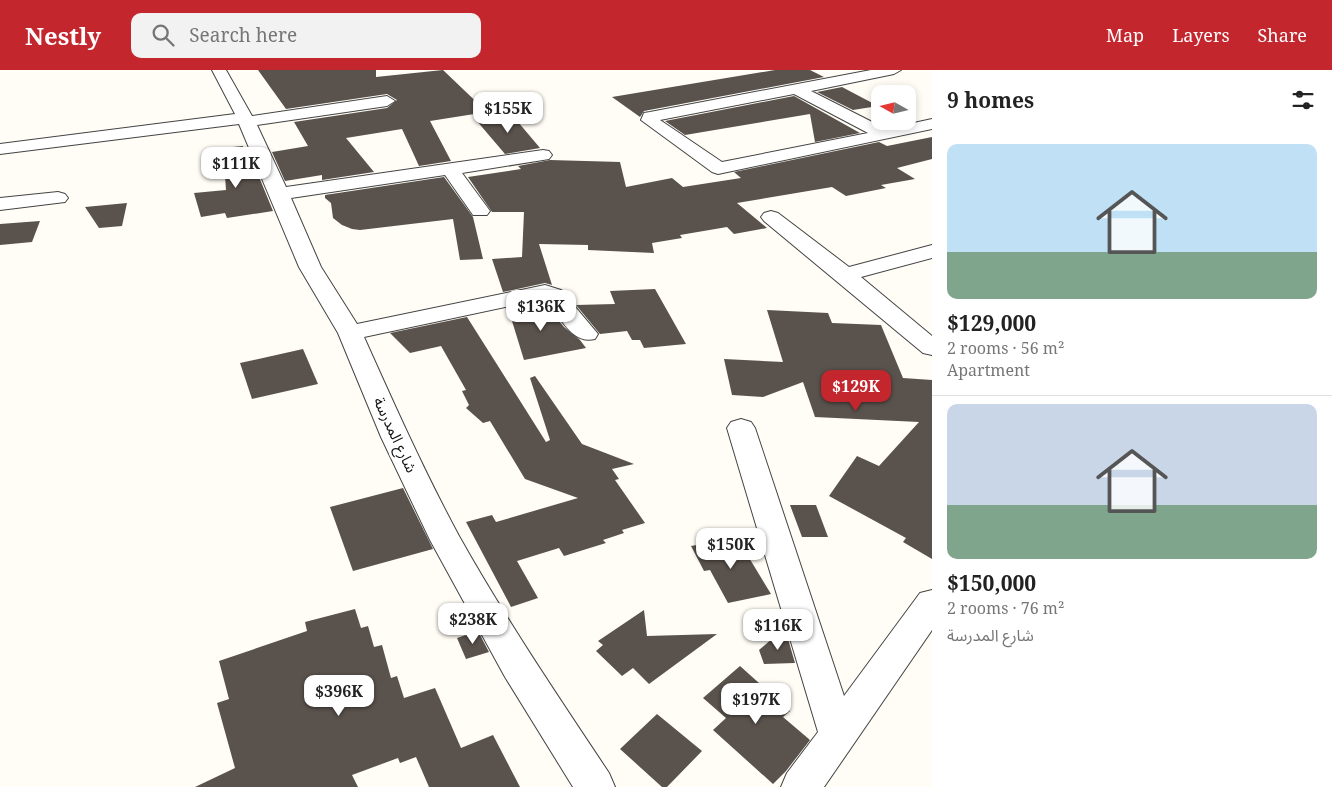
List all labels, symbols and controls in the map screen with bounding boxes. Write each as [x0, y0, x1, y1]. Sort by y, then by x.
search box [131, 13, 481, 58]
text: Nestly [25, 19, 101, 52]
icon: search [149, 21, 177, 49]
text: Search here [189, 22, 297, 48]
text: Map [1106, 23, 1144, 47]
text: Layers [1172, 23, 1230, 47]
text: Share [1258, 23, 1307, 47]
north arrow [871, 85, 916, 130]
map controls [871, 85, 916, 130]
text: 9 homes [947, 86, 1034, 114]
icon: filters [1289, 86, 1317, 114]
pin: $155K [473, 92, 543, 134]
text: $155K [484, 97, 532, 119]
pin: $111K [201, 146, 271, 189]
text: $111K [212, 152, 260, 174]
icon: home [1087, 177, 1177, 267]
pin: $136K [506, 290, 576, 332]
text: $136K [517, 295, 565, 317]
text: $129,000 [947, 309, 1036, 337]
text: 2 rooms · 56 m² [947, 337, 1064, 359]
text: Apartment [947, 359, 1030, 381]
pin: $129K [821, 370, 891, 412]
text: $129K [832, 375, 880, 397]
street label: شارع المدرسة [367, 393, 422, 477]
icon: home [1087, 436, 1177, 526]
pin: $150K [696, 528, 766, 570]
text: $150K [707, 533, 755, 555]
text: $150,000 [947, 569, 1036, 597]
text: 2 rooms · 76 m² [947, 597, 1064, 619]
pin: $238K [438, 602, 508, 645]
text: $238K [449, 608, 497, 630]
pin: $116K [743, 608, 813, 651]
text: $116K [754, 614, 802, 636]
text: شارع المدرسة [947, 624, 1034, 646]
pin: $396K [304, 674, 374, 717]
text: $396K [315, 680, 363, 702]
pin: $197K [721, 682, 791, 725]
text: $197K [732, 688, 780, 710]

